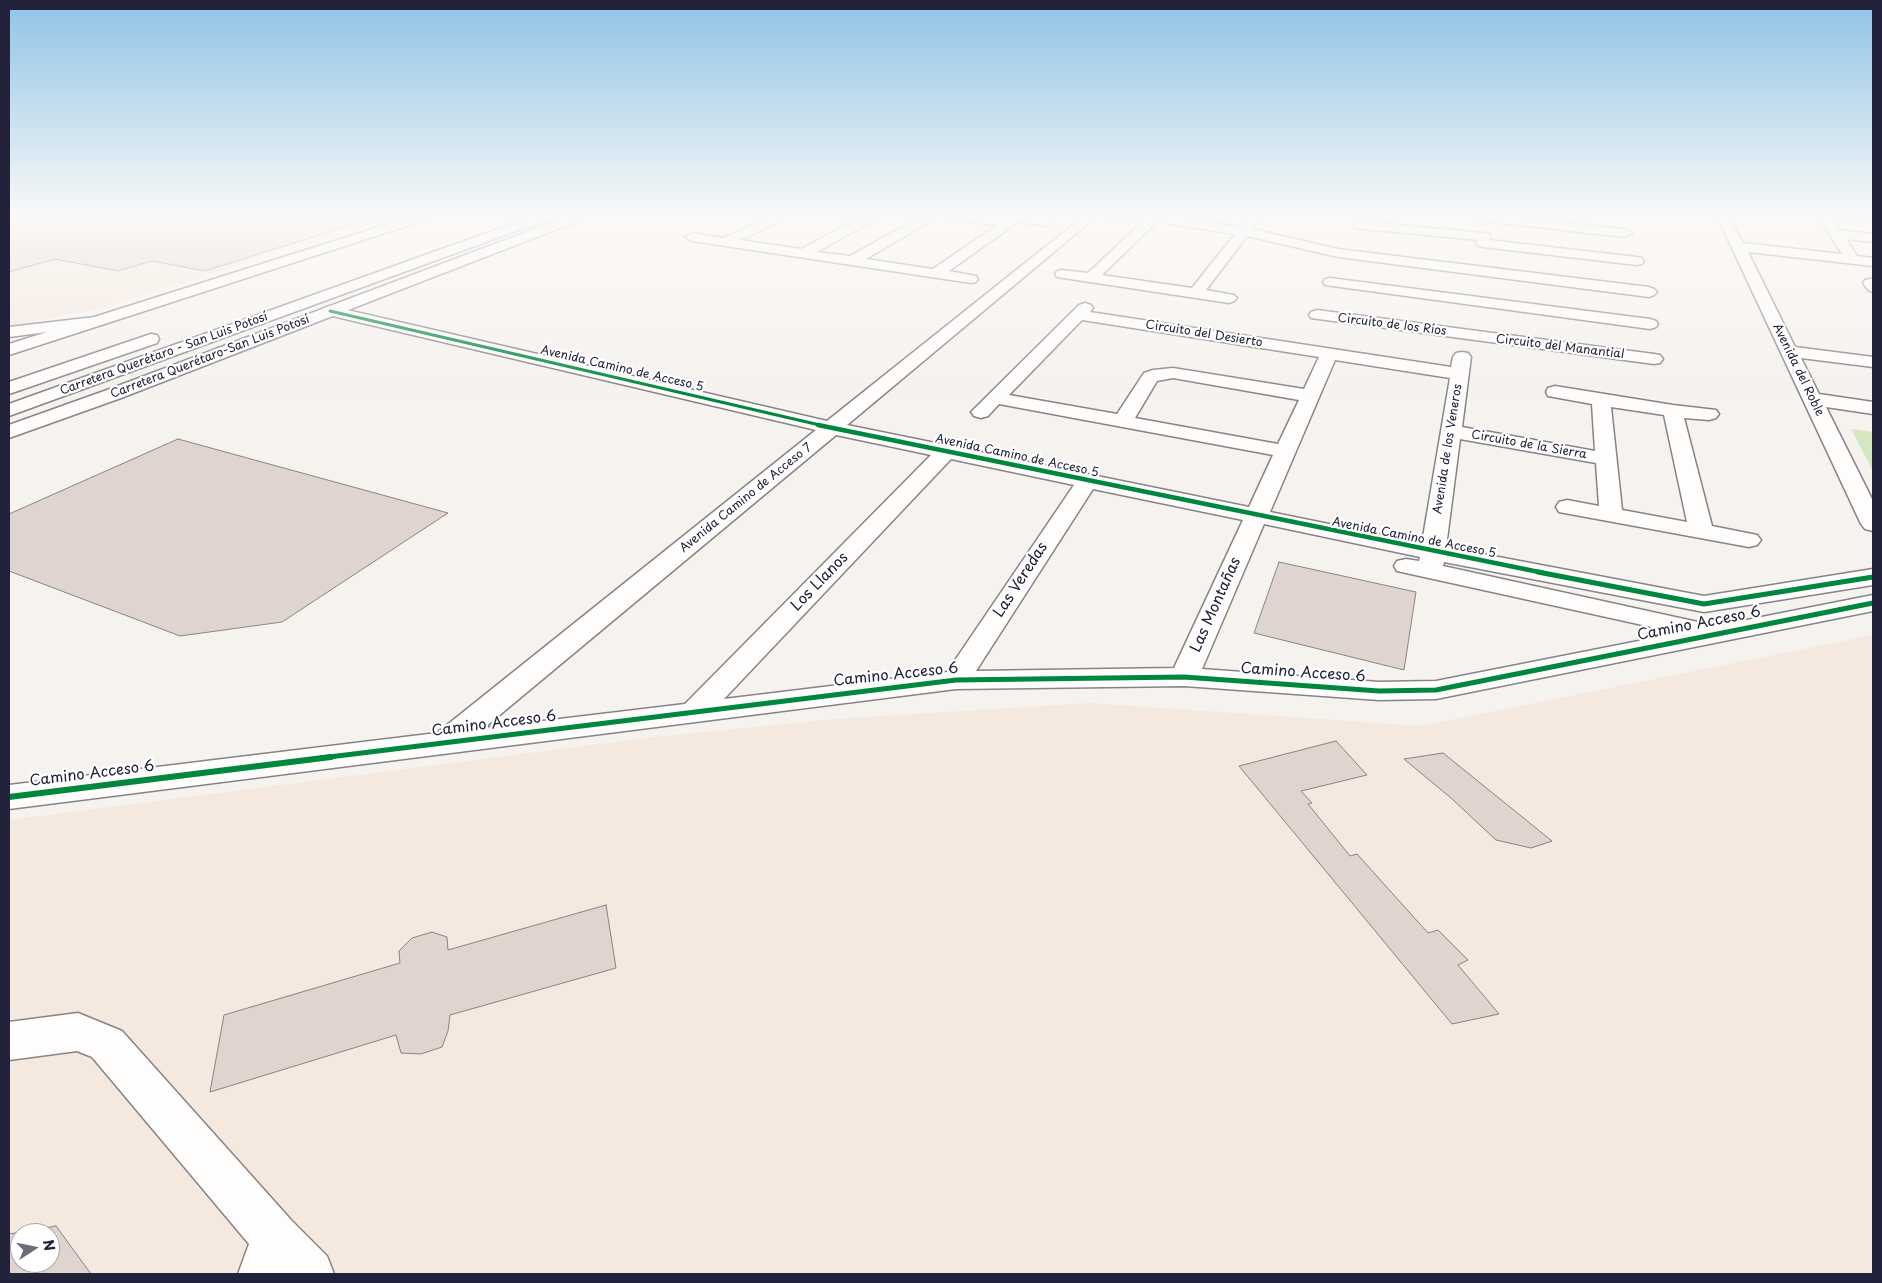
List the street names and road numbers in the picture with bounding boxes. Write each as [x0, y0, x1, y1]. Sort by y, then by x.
street label: Carretera Querétaro - San Luis Potosí [58, 310, 270, 398]
street label: Circuito de los Ríos [1337, 311, 1447, 339]
street label: Carretera Querétaro-San Luis Potosí [108, 312, 312, 402]
street label: Circuito del Desierto [1144, 318, 1264, 350]
street label: Avenida del Roble [1769, 321, 1827, 419]
street label: Circuito del Manantial [1495, 332, 1625, 362]
street label: Avenida Camino de Acceso 5 [539, 343, 705, 395]
street label: Avenida de los Veneros [1431, 383, 1465, 515]
street label: Circuito de la Sierra [1470, 428, 1588, 462]
street label: Avenida Camino de Acceso 5 [934, 432, 1100, 480]
street label: Avenida Camino de Acceso 7 [677, 440, 815, 556]
street label: Avenida Camino de Acceso 5 [1331, 515, 1497, 561]
street label: Las Veredas [990, 539, 1052, 621]
street label: Los Llanos [788, 549, 852, 615]
street label: Las Montañas [1187, 555, 1245, 655]
street label: Camino Acceso 6 [1636, 603, 1762, 645]
street label: Camino Acceso 6 [833, 659, 959, 691]
street label: Camino Acceso 6 [1240, 660, 1366, 686]
street label: Camino Acceso 6 [431, 707, 557, 741]
street label: Camino Acceso 6 [29, 757, 155, 791]

